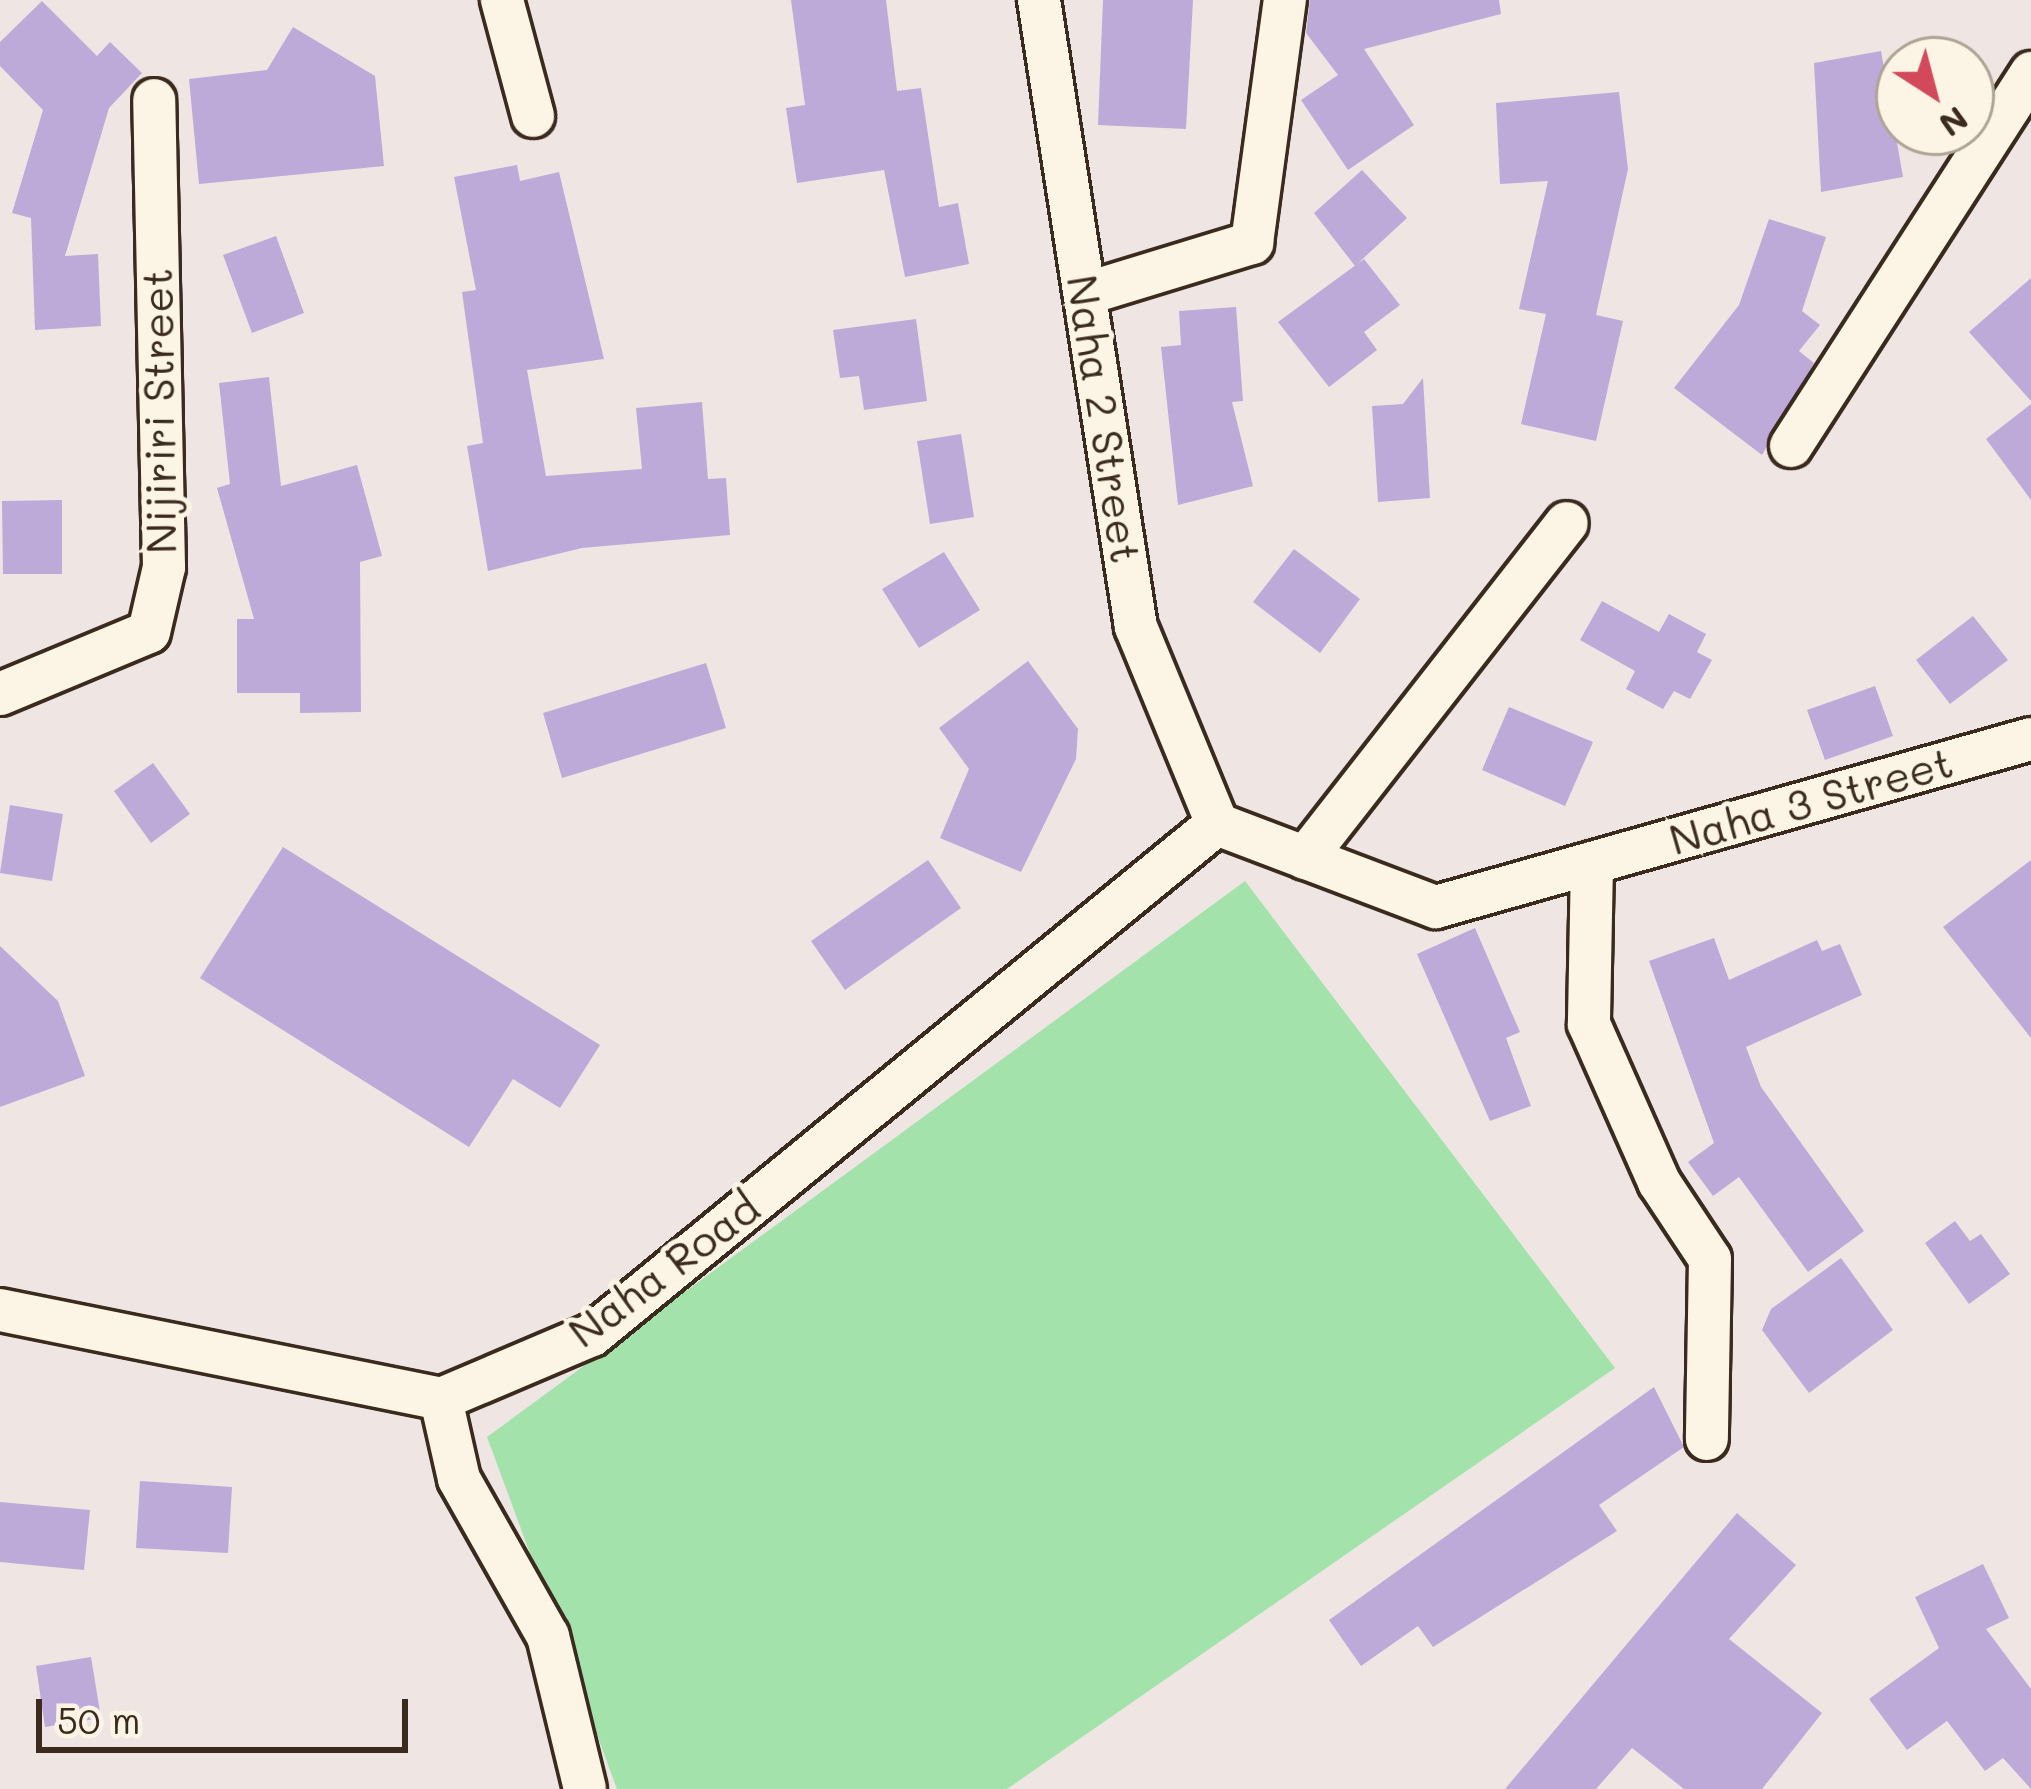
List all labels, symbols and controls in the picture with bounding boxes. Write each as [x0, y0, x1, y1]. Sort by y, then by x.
north arrow [1875, 36, 1995, 156]
text: N [1932, 98, 1977, 148]
street label: Nijiriri Street [131, 268, 187, 554]
street label: Naha 2 Street [1056, 271, 1152, 567]
street label: Naha 3 Street [1664, 737, 1958, 865]
street label: Naha Road [559, 1182, 769, 1358]
scale bar [42, 1675, 414, 1749]
text: 50 m [57, 1696, 140, 1743]

